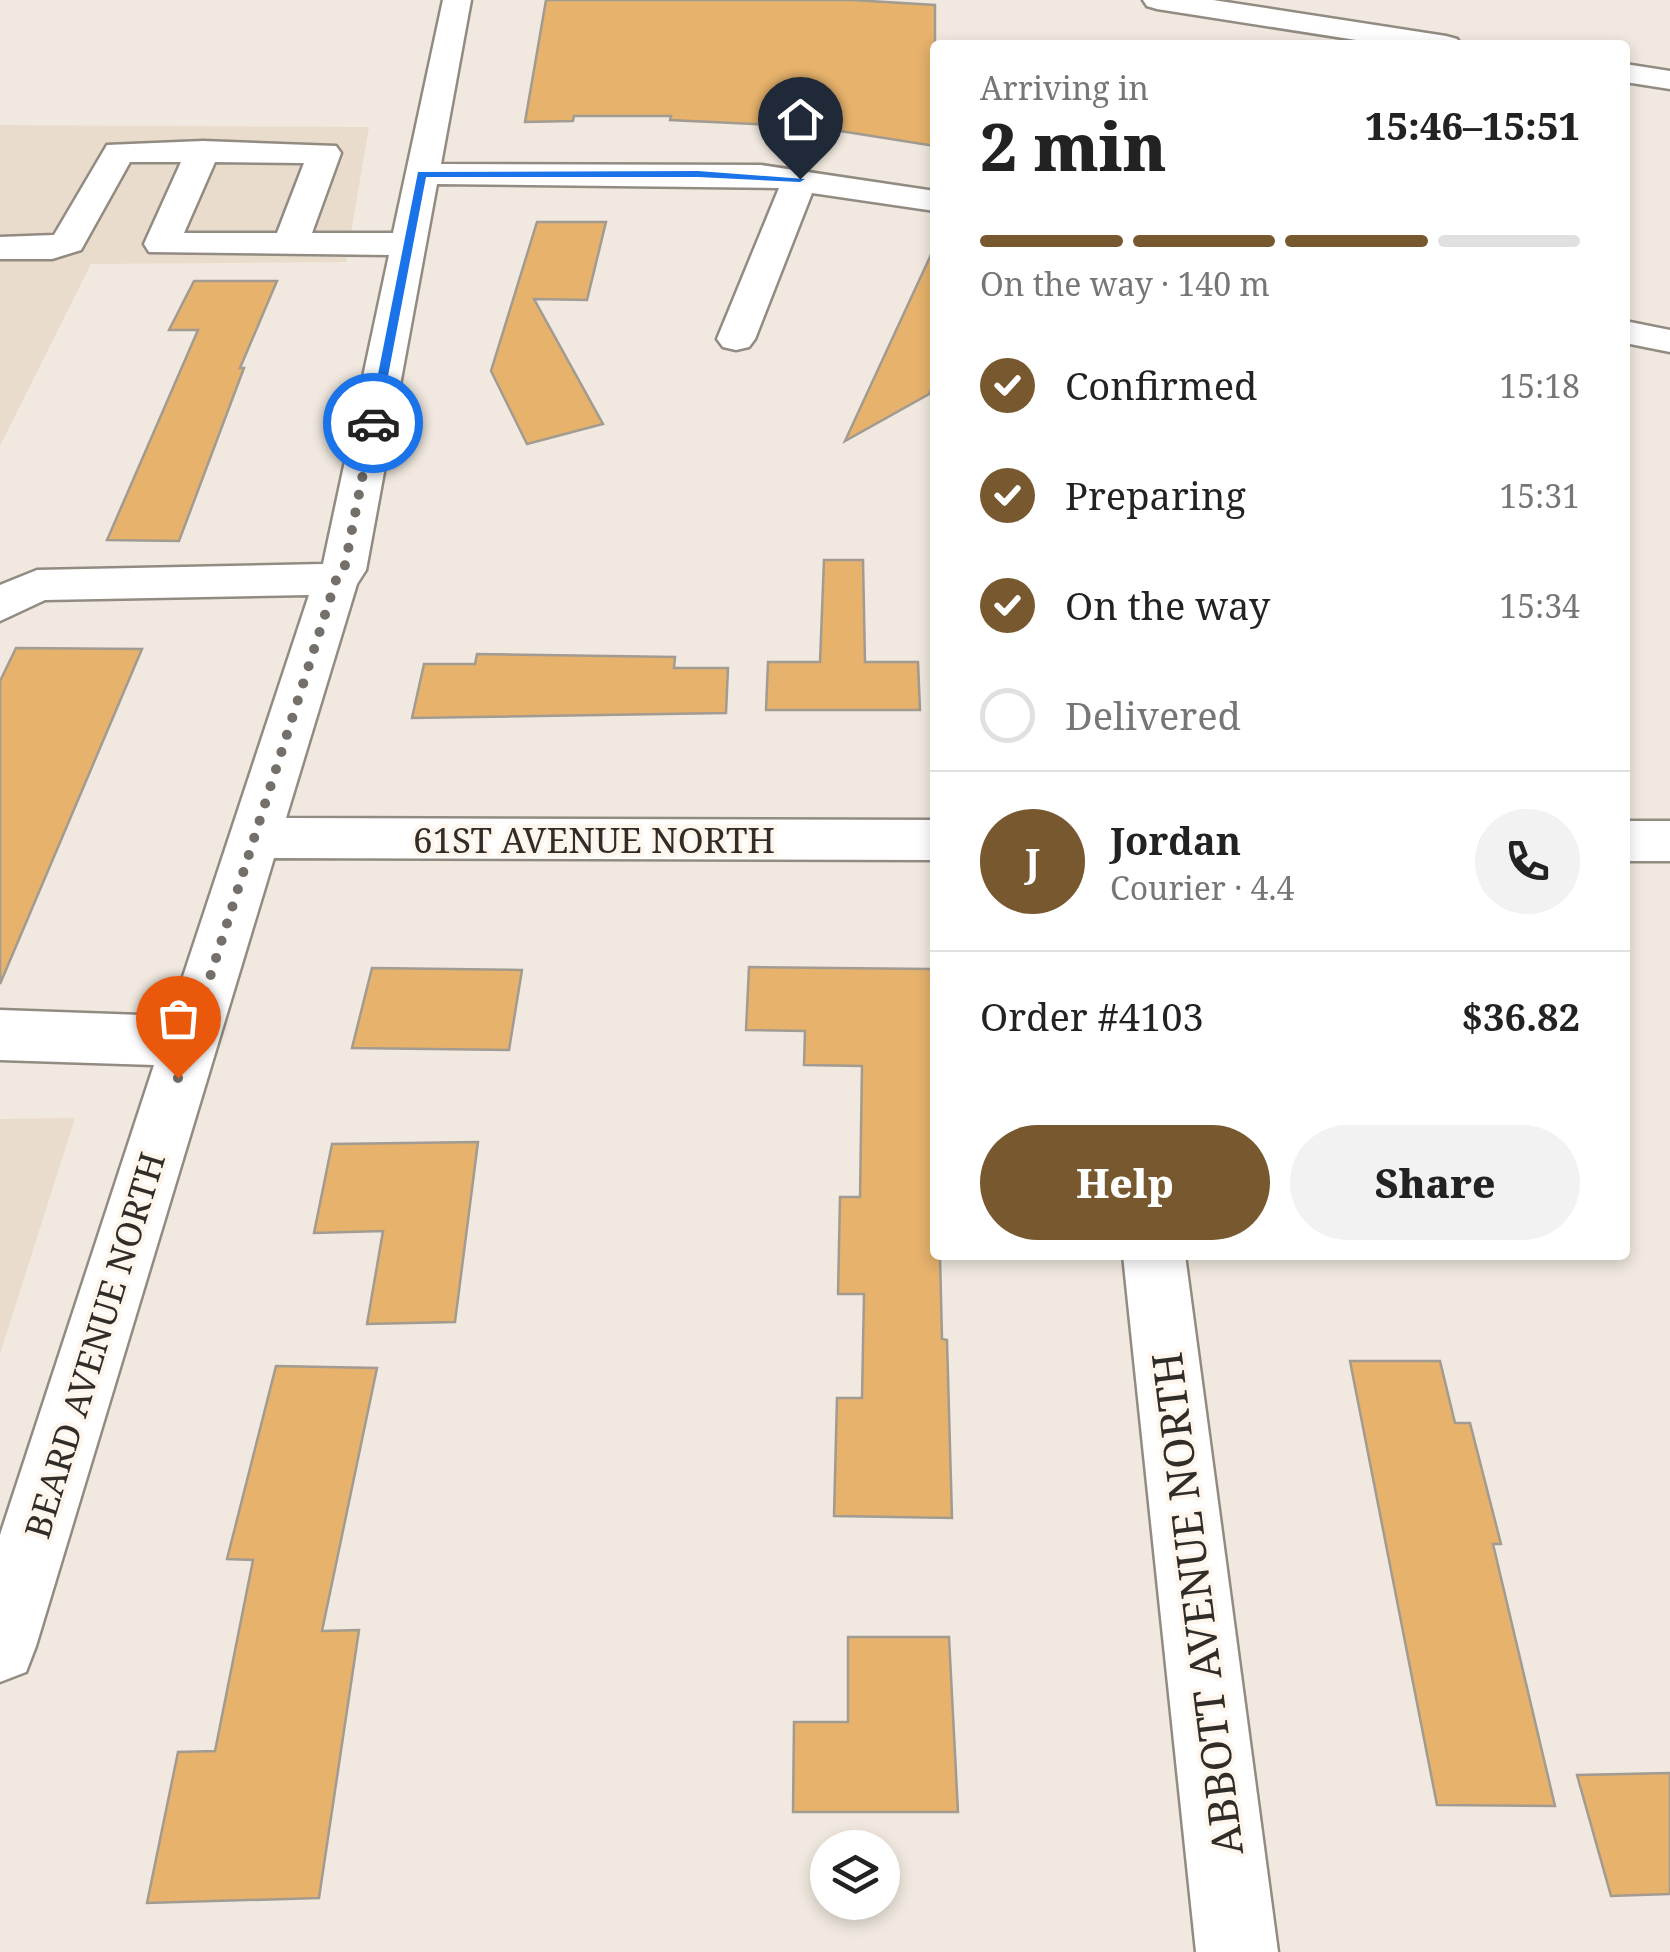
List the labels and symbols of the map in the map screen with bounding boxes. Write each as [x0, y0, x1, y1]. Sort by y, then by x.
pin [758, 77, 843, 180]
courier [323, 373, 423, 473]
street label: 61ST AVENUE NORTH [413, 816, 775, 863]
pin [136, 976, 221, 1079]
street label: BEARD AVENUE NORTH [13, 1146, 175, 1544]
street label: ABBOTT AVENUE NORTH [1137, 1349, 1255, 1859]

